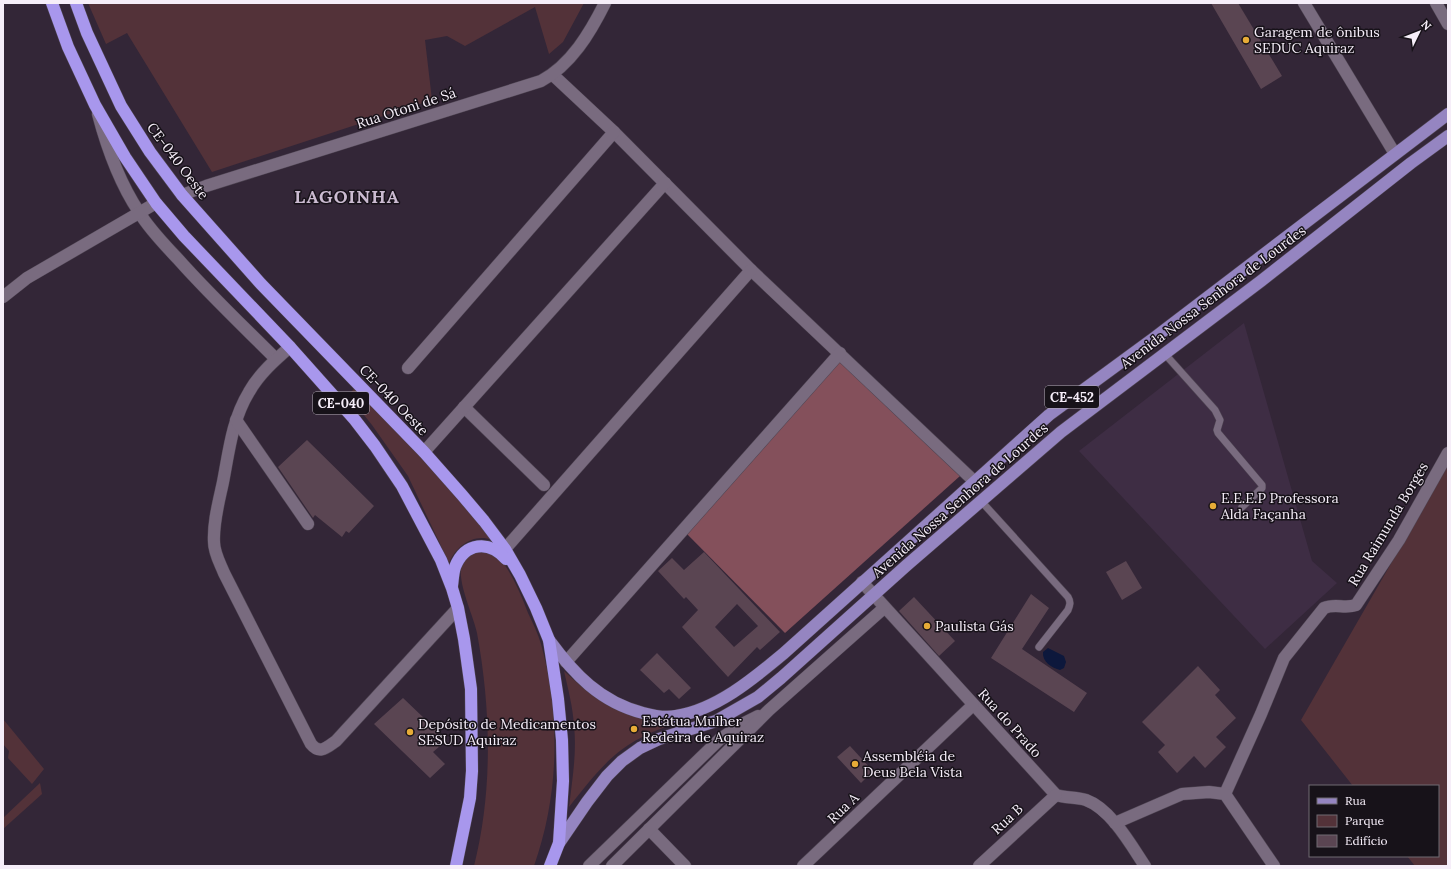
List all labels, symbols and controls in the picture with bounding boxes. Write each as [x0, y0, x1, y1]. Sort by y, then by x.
north arrow [1399, 12, 1439, 52]
text: N [1418, 17, 1435, 33]
place label: Garagem de ônibus SEDUC Aquiraz [1254, 23, 1380, 57]
marker: Garagem de ônibus SEDUC Aquiraz [1241, 35, 1251, 45]
street label: Rua Otoni de Sá [354, 83, 458, 133]
street label: CE-040 Oeste [143, 119, 213, 203]
district label: LAGOINHA [294, 185, 400, 208]
street label: Avenida Nossa Senhora de Lourdes [1116, 221, 1309, 373]
street label: CE-040 Oeste [356, 361, 433, 440]
road number: CE-452 [1045, 386, 1099, 408]
road number: CE-040 [313, 392, 369, 414]
street label: Avenida Nossa Senhora de Lourdes [867, 419, 1052, 582]
street label: Rua Raimunda Borges [1344, 459, 1432, 589]
place label: E.E.E.P Professora Alda Façanha [1220, 489, 1339, 523]
marker: E.E.E.P Professora Alda Façanha [1208, 501, 1218, 511]
place label: Paulista Gás [935, 617, 1014, 635]
marker: Paulista Gás [922, 621, 932, 631]
street label: Rua do Prado [974, 685, 1046, 761]
place label: Estátua Mulher Redeira de Aquiraz [642, 712, 764, 746]
place label: Depósito de Medicamentos SESUD Aquiraz [418, 715, 596, 749]
marker: Estátua Mulher Redeira de Aquiraz [629, 724, 639, 734]
marker: Depósito de Medicamentos SESUD Aquiraz [405, 727, 415, 737]
place label: Assembléia de Deus Bela Vista [862, 747, 963, 781]
marker: Assembléia de Deus Bela Vista [850, 759, 860, 769]
legend [1309, 785, 1439, 857]
street label: Rua A [824, 789, 863, 827]
text: Rua [1345, 793, 1366, 808]
street label: Rua B [987, 800, 1027, 838]
text: Parque [1345, 813, 1385, 828]
text: Edifício [1345, 833, 1388, 848]

